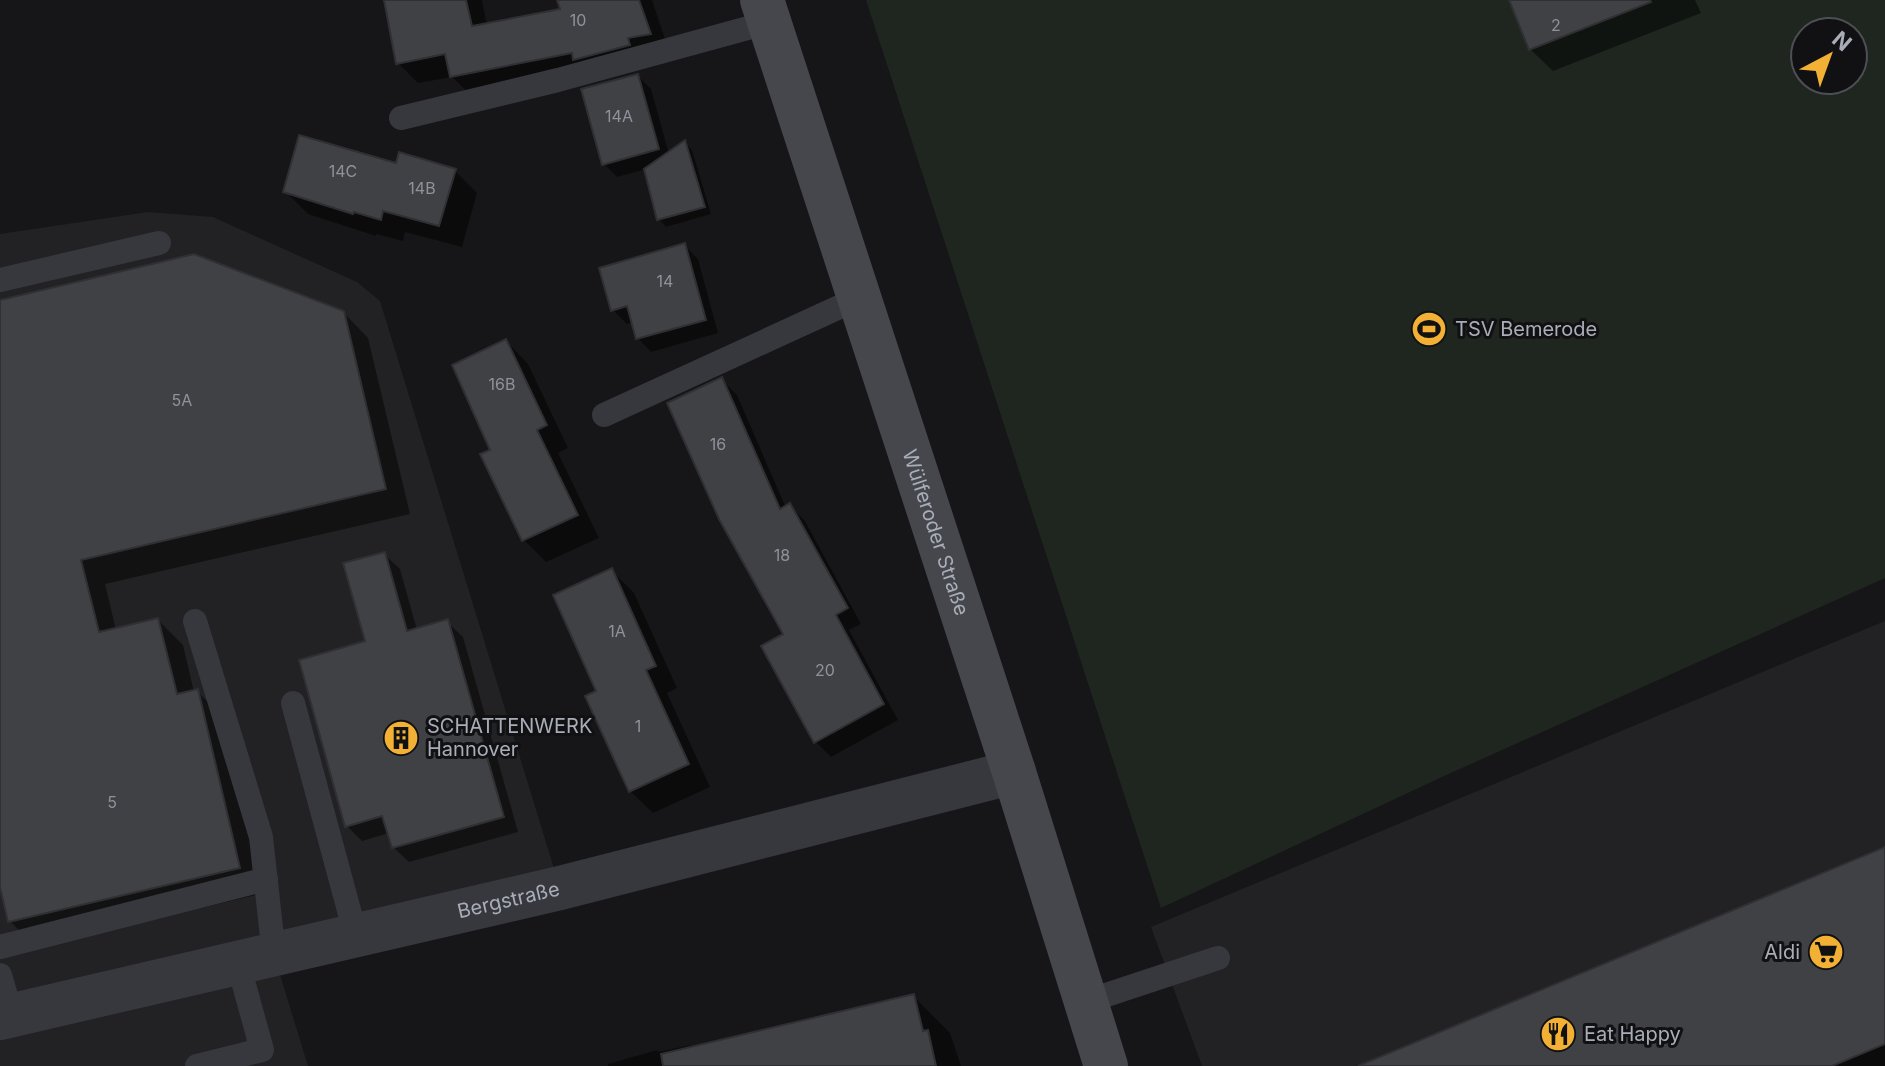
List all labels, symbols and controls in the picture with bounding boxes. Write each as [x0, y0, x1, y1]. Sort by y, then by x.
house number: 10 [570, 10, 586, 30]
house number: 2 [1551, 15, 1561, 35]
north arrow [1789, 16, 1869, 96]
text: N [1827, 26, 1857, 56]
house number: 14A [605, 106, 633, 126]
house number: 14C [329, 161, 357, 181]
house number: 14B [408, 178, 436, 198]
house number: 14 [657, 271, 673, 291]
sports icon: TSV Bemerode [1410, 310, 1448, 348]
place label: TSV Bemerode [1455, 317, 1597, 341]
house number: 16B [489, 374, 515, 394]
house number: 5A [172, 390, 192, 410]
house number: 16 [710, 434, 726, 454]
street label: Wülferoder Straße [897, 446, 974, 618]
house number: 18 [774, 545, 790, 565]
house number: 1A [608, 621, 626, 641]
house number: 20 [815, 660, 835, 680]
place label: SCHATTENWERK Hannover [427, 714, 592, 761]
house number: 1 [635, 716, 641, 736]
building icon: SCHATTENWERK Hannover [382, 719, 420, 757]
house number: 5 [107, 792, 117, 812]
street label: Bergstraße [455, 877, 562, 923]
supermarket icon: Aldi [1807, 933, 1845, 971]
place label: Aldi [1764, 940, 1800, 964]
restaurant icon: Eat Happy [1539, 1015, 1577, 1053]
place label: Eat Happy [1584, 1022, 1681, 1046]

